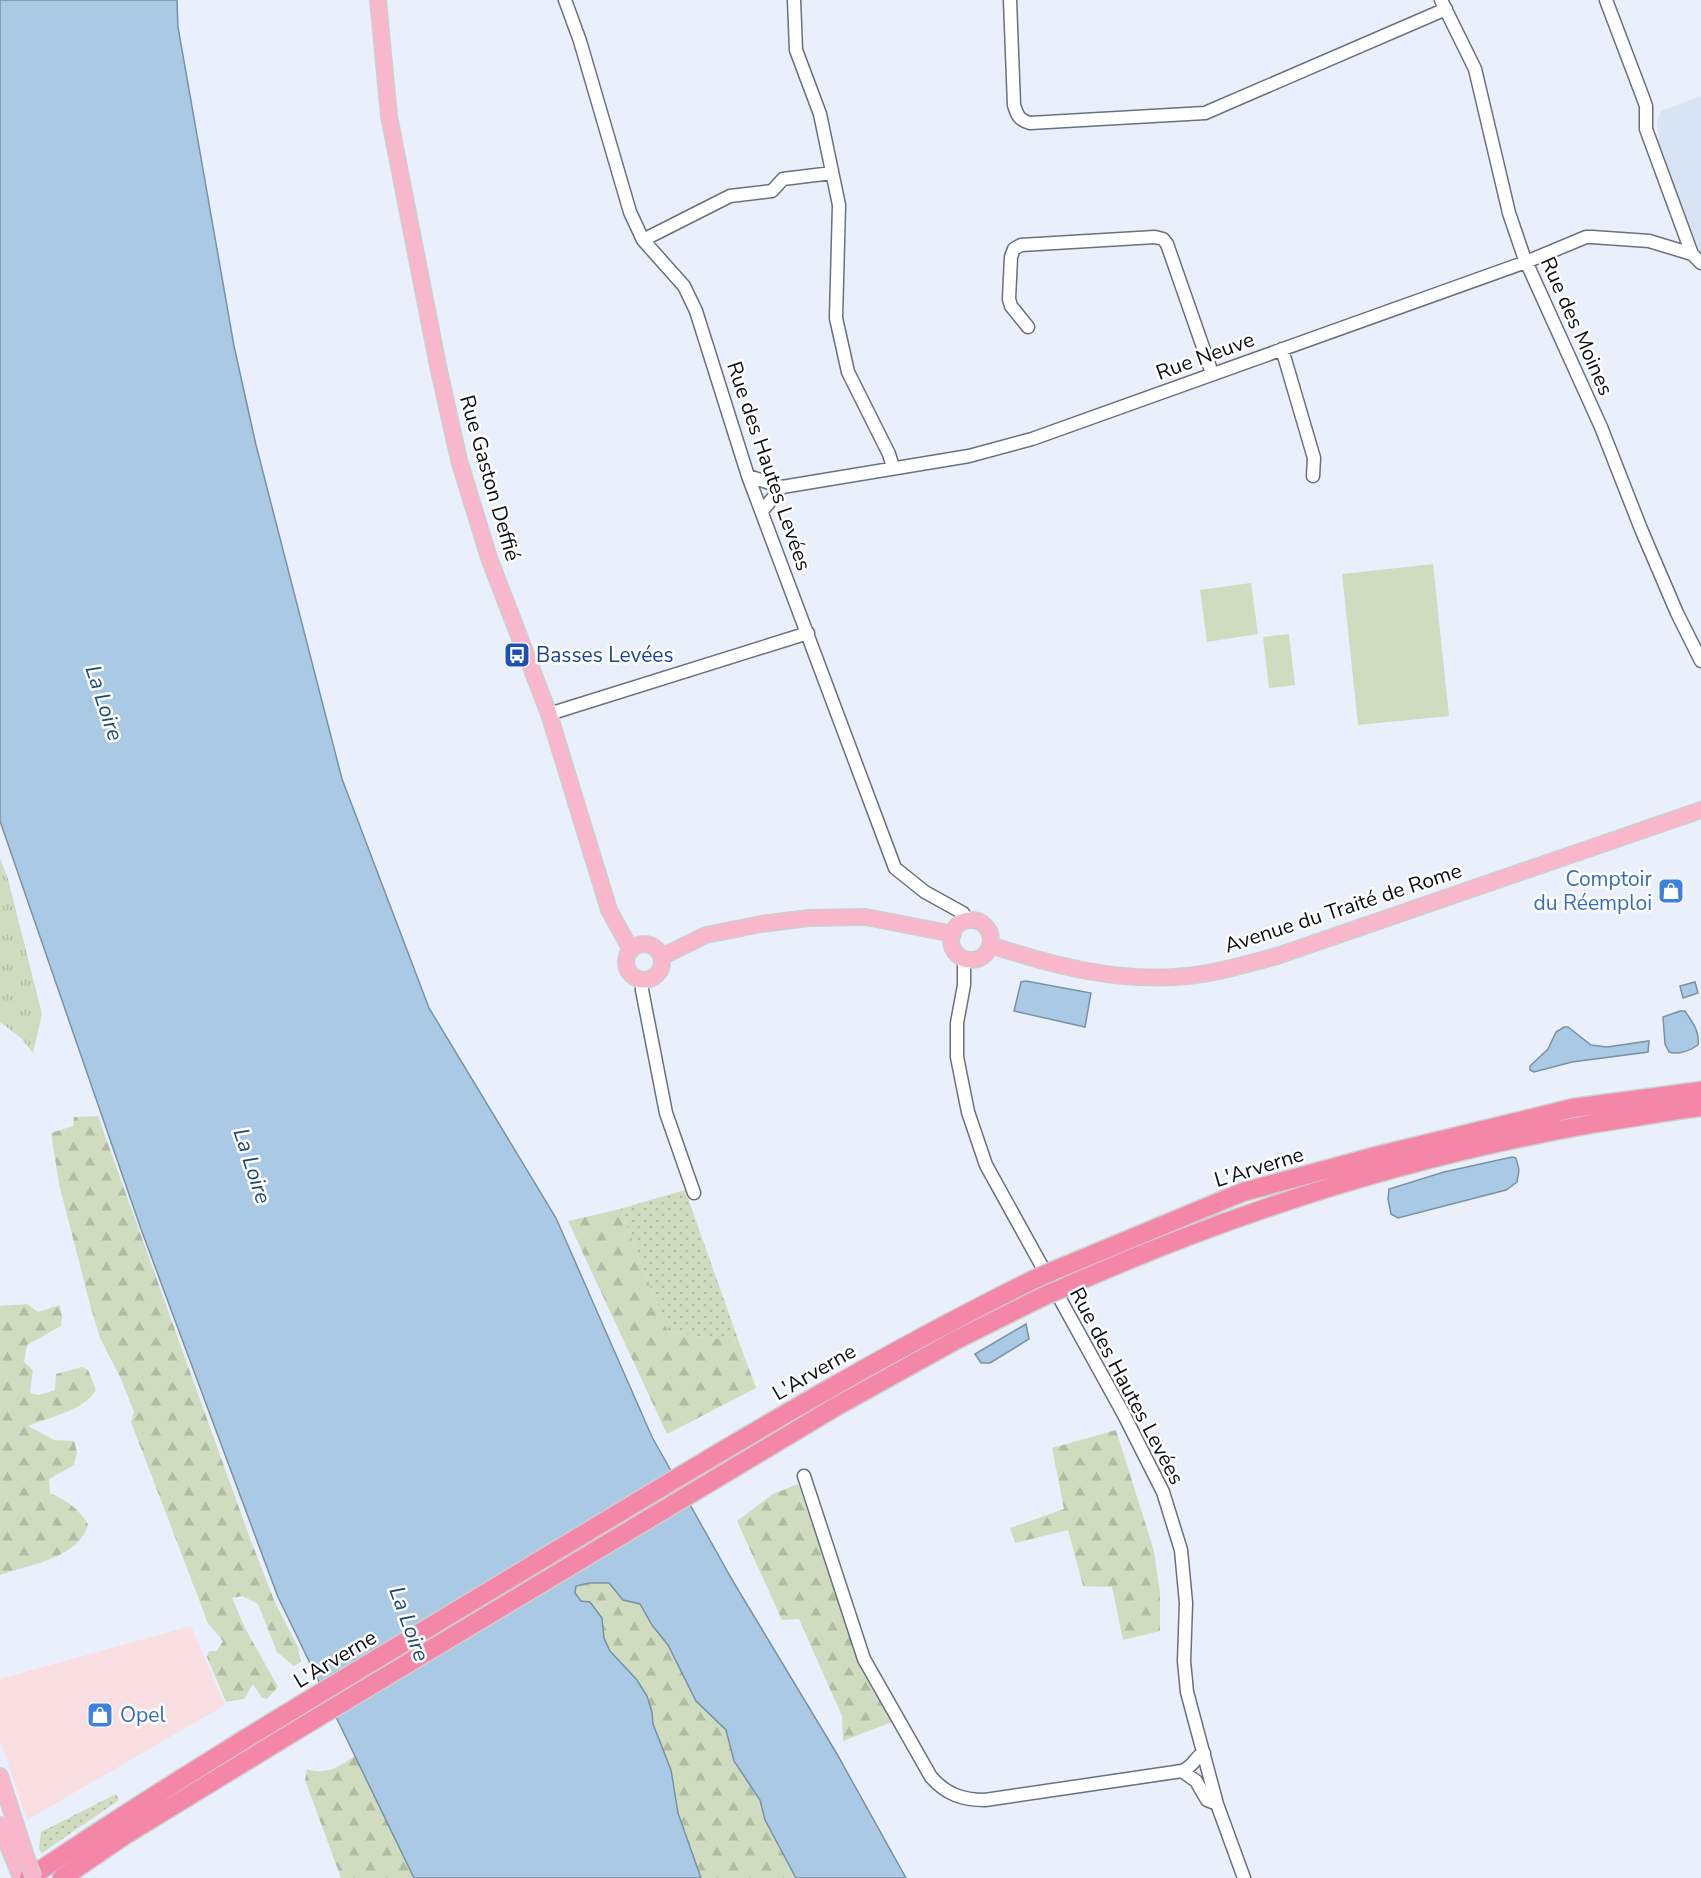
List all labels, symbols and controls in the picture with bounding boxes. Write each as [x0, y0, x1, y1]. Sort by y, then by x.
street label: Rue des Moines [1534, 252, 1620, 400]
street label: Rue Neuve [1152, 325, 1258, 387]
street label: Rue des Hautes Levées [720, 358, 818, 574]
street label: Rue Gaston Deffié [453, 392, 527, 564]
bus stop icon: Basses Levées [502, 640, 532, 670]
place label: Basses Levées [536, 641, 674, 669]
water label: La Loire [78, 661, 130, 745]
street label: Avenue du Traité de Rome [1221, 856, 1465, 960]
place label: Comptoir du Réemploi [1534, 865, 1652, 917]
shop icon: Comptoir du Réemploi [1656, 876, 1686, 906]
water label: La Loire [226, 1124, 278, 1208]
street label: L'Arverne [1211, 1140, 1307, 1194]
street label: Rue des Hautes Levées [1063, 1282, 1191, 1490]
street label: L'Arverne [767, 1337, 861, 1407]
water label: La Loire [382, 1582, 437, 1666]
street label: L'Arverne [288, 1623, 382, 1695]
shop icon: Opel [85, 1700, 115, 1730]
place label: Opel [120, 1701, 167, 1729]

